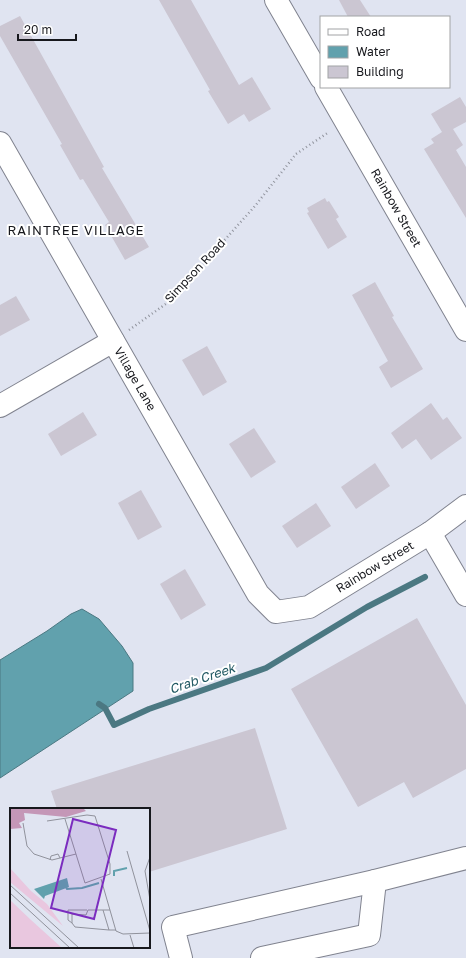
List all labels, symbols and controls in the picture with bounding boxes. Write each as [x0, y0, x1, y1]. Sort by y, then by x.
scale bar [18, 16, 76, 42]
legend [320, 16, 450, 88]
text: 20 m [24, 22, 52, 37]
text: Road [356, 24, 385, 39]
text: Water [356, 44, 390, 59]
text: Building [356, 64, 404, 79]
street label: Rainbow Street [368, 166, 425, 250]
district label: RAINTREE VILLAGE [7, 222, 145, 238]
street label: Simpson Road [161, 235, 228, 306]
street label: Village Lane [111, 344, 160, 413]
street label: Rainbow Street [333, 537, 417, 596]
water label: Crab Creek [167, 659, 239, 697]
inset map [10, 808, 150, 948]

